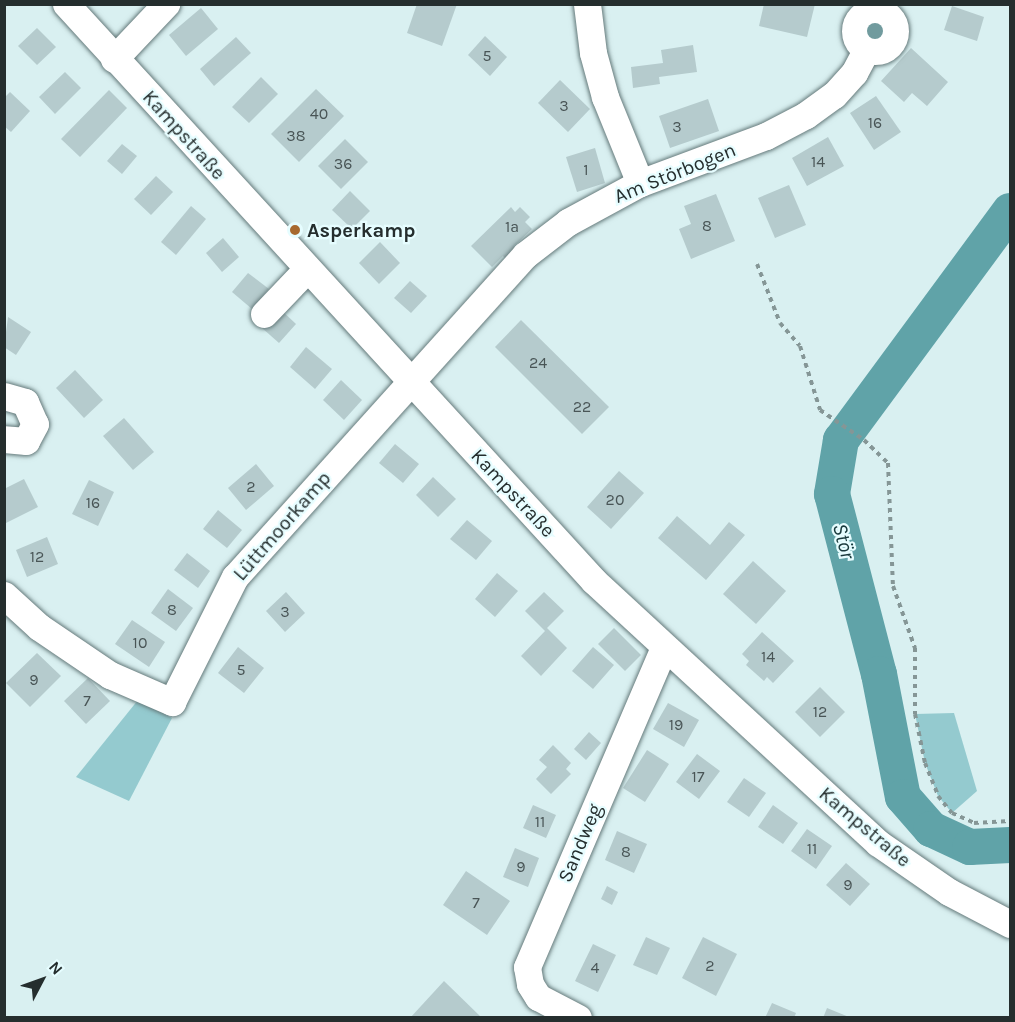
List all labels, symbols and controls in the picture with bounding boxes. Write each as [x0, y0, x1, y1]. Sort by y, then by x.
house number: 5 [482, 46, 492, 66]
street label: Kampstraße [137, 85, 231, 185]
house number: 3 [559, 96, 569, 116]
house number: 40 [310, 104, 328, 124]
house number: 16 [868, 113, 882, 133]
house number: 3 [672, 117, 682, 137]
house number: 38 [286, 126, 306, 146]
street label: Am Störbogen [611, 138, 739, 208]
house number: 14 [811, 152, 825, 172]
house number: 36 [334, 154, 352, 174]
house number: 1 [583, 160, 589, 180]
house number: 8 [702, 216, 712, 236]
house number: 1a [505, 217, 519, 237]
place label: Asperkamp [307, 218, 415, 242]
marker: Asperkamp [288, 223, 302, 237]
house number: 24 [529, 353, 547, 373]
house number: 22 [573, 397, 591, 417]
street label: Kampstraße [466, 444, 560, 542]
street label: Lüttmoorkamp [228, 466, 336, 586]
house number: 2 [246, 477, 256, 497]
house number: 20 [606, 490, 624, 510]
house number: 16 [86, 493, 100, 513]
water label: Stör [827, 520, 861, 562]
house number: 12 [30, 547, 44, 567]
house number: 8 [167, 600, 177, 620]
house number: 3 [280, 602, 290, 622]
house number: 10 [133, 633, 147, 653]
house number: 14 [761, 647, 775, 667]
house number: 5 [236, 660, 246, 680]
house number: 9 [29, 670, 39, 690]
house number: 7 [83, 691, 91, 711]
house number: 12 [813, 702, 827, 722]
house number: 19 [669, 715, 683, 735]
house number: 17 [692, 767, 704, 787]
street label: Kampstraße [814, 782, 916, 872]
street label: Sandweg [553, 800, 607, 886]
house number: 11 [535, 812, 545, 832]
house number: 11 [807, 839, 817, 859]
house number: 8 [621, 842, 631, 862]
house number: 9 [516, 857, 526, 877]
house number: 9 [843, 875, 853, 895]
house number: 7 [472, 893, 480, 913]
north arrow [12, 950, 72, 1010]
house number: 2 [705, 956, 715, 976]
text: N [45, 957, 67, 978]
house number: 4 [591, 958, 599, 978]

